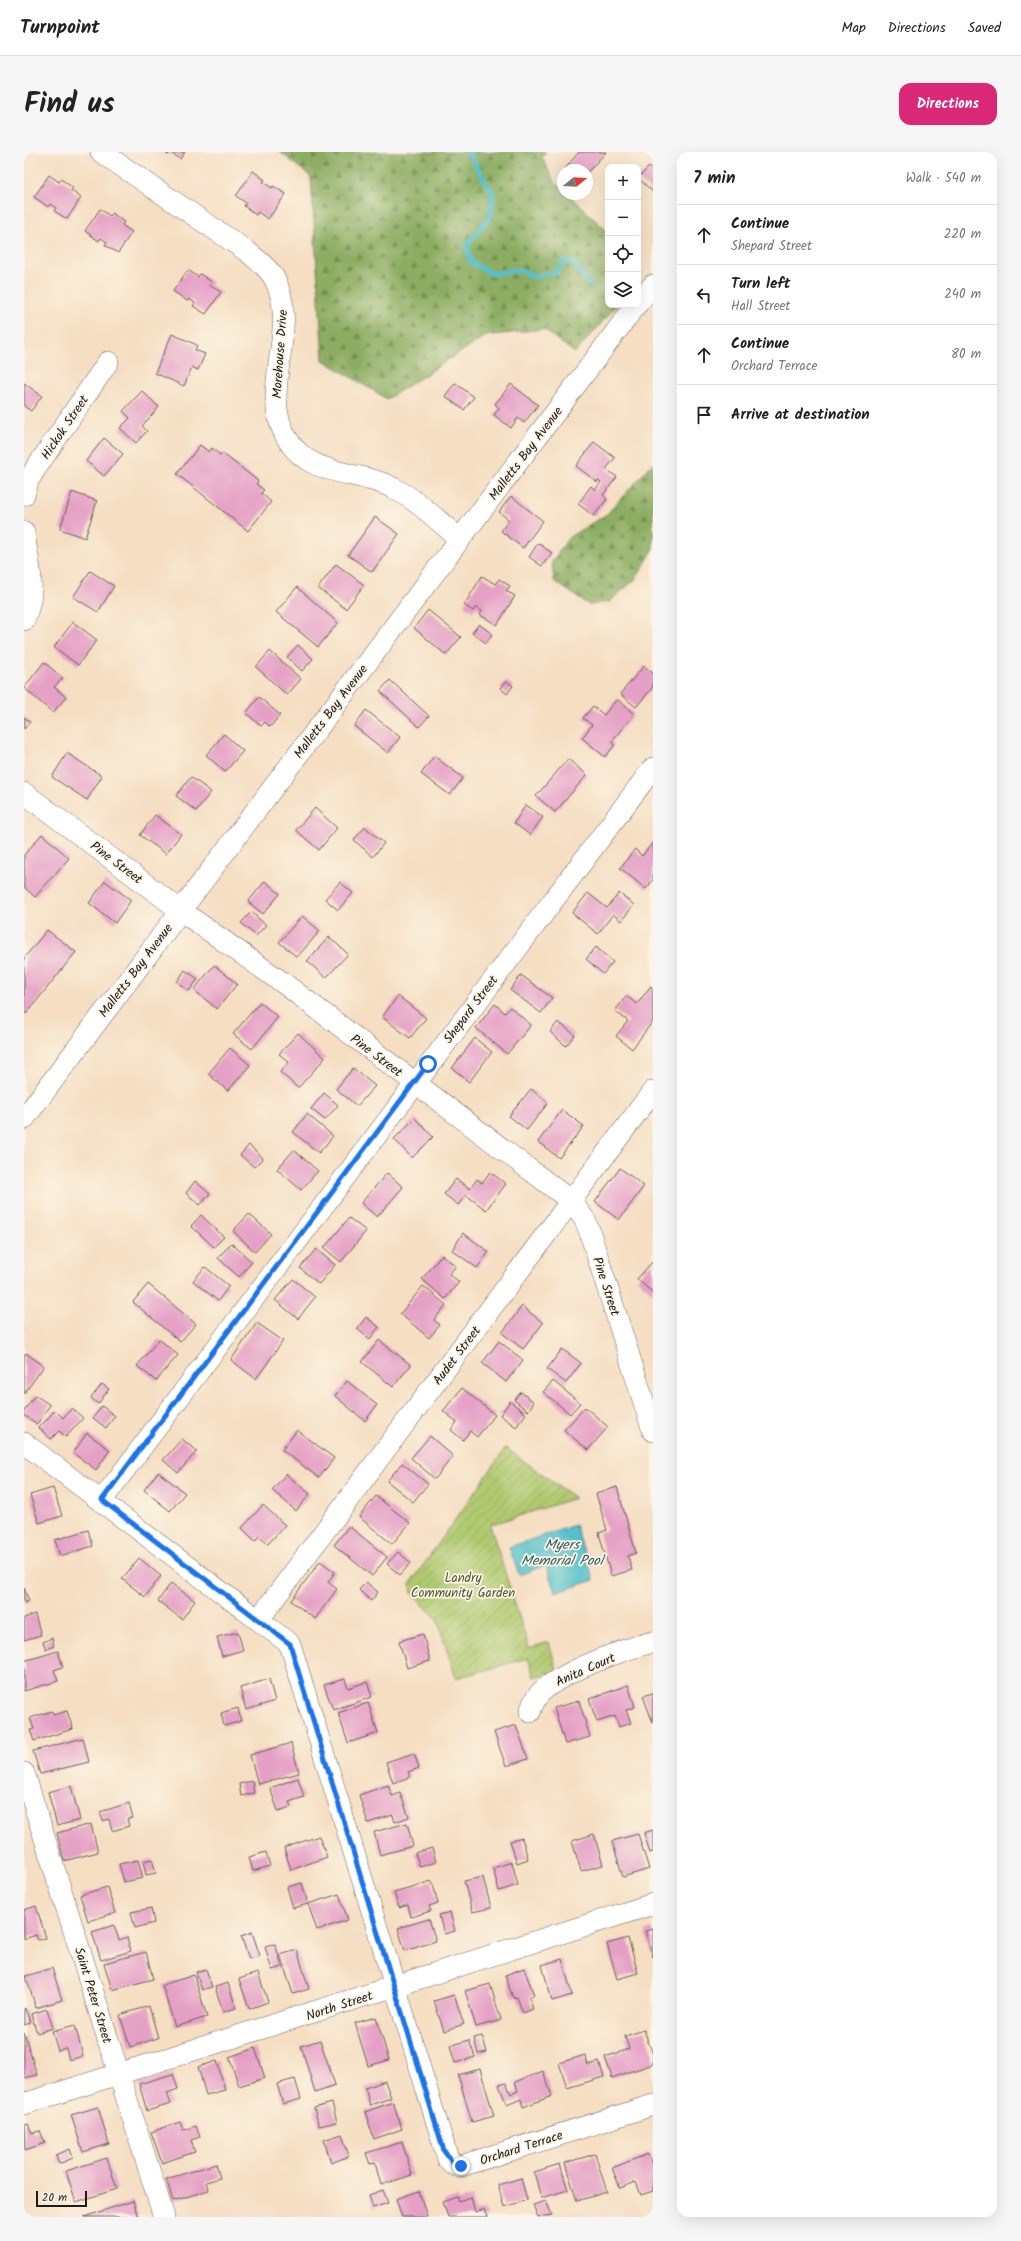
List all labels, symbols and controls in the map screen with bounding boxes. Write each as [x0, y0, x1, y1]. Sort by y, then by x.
text: Turnpoint [20, 13, 100, 43]
text: Map [841, 17, 866, 39]
text: Directions [888, 17, 946, 39]
text: Saved [968, 17, 1001, 39]
text: Find us [24, 82, 115, 127]
button: Directions [899, 83, 997, 125]
north arrow [557, 164, 593, 200]
map controls [605, 164, 641, 308]
button: + [605, 164, 641, 200]
text: 7 min [693, 165, 735, 192]
text: Walk · 540 m [906, 168, 981, 189]
button: − [605, 200, 641, 236]
text: Continue [731, 212, 789, 236]
icon: ahead [693, 224, 715, 246]
text: 220 m [944, 224, 981, 245]
button: locate [605, 236, 641, 272]
text: Shepard Street [731, 236, 812, 257]
button: layers [605, 272, 641, 308]
text: Turn left [731, 272, 791, 296]
icon: left [693, 284, 715, 306]
text: 240 m [944, 284, 981, 305]
text: Hall Street [731, 296, 790, 317]
street label: Morehouse Drive [267, 309, 294, 399]
text: Continue [731, 332, 789, 356]
icon: ahead [693, 344, 715, 366]
text: 80 m [951, 344, 981, 365]
text: Orchard Terrace [731, 356, 817, 377]
street label: Hickok Street [36, 391, 95, 464]
street label: Malletts Bay Avenue [484, 402, 569, 505]
text: Arrive at destination [731, 403, 870, 427]
icon: arrive [693, 404, 715, 426]
street label: Malletts Bay Avenue [289, 660, 374, 763]
street label: Pine Street [85, 836, 148, 891]
street label: Malletts Bay Avenue [94, 919, 179, 1022]
street label: Shepard Street [438, 970, 505, 1049]
street label: Pine Street [345, 1029, 408, 1084]
route start [419, 1055, 437, 1073]
street label: Pine Street [586, 1254, 625, 1320]
street label: Audet Street [428, 1321, 487, 1390]
water label: Myers Memorial Pool [521, 1534, 606, 1572]
park label: Landry Community Garden [411, 1568, 515, 1604]
street label: Anita Court [552, 1647, 620, 1693]
street label: Saint Peter Street [68, 1945, 117, 2047]
street label: North Street [303, 1985, 377, 2027]
street label: Orchard Terrace [477, 2125, 566, 2172]
route end [452, 2157, 470, 2175]
scale bar [36, 2189, 87, 2208]
text: 20 m [42, 2189, 67, 2207]

